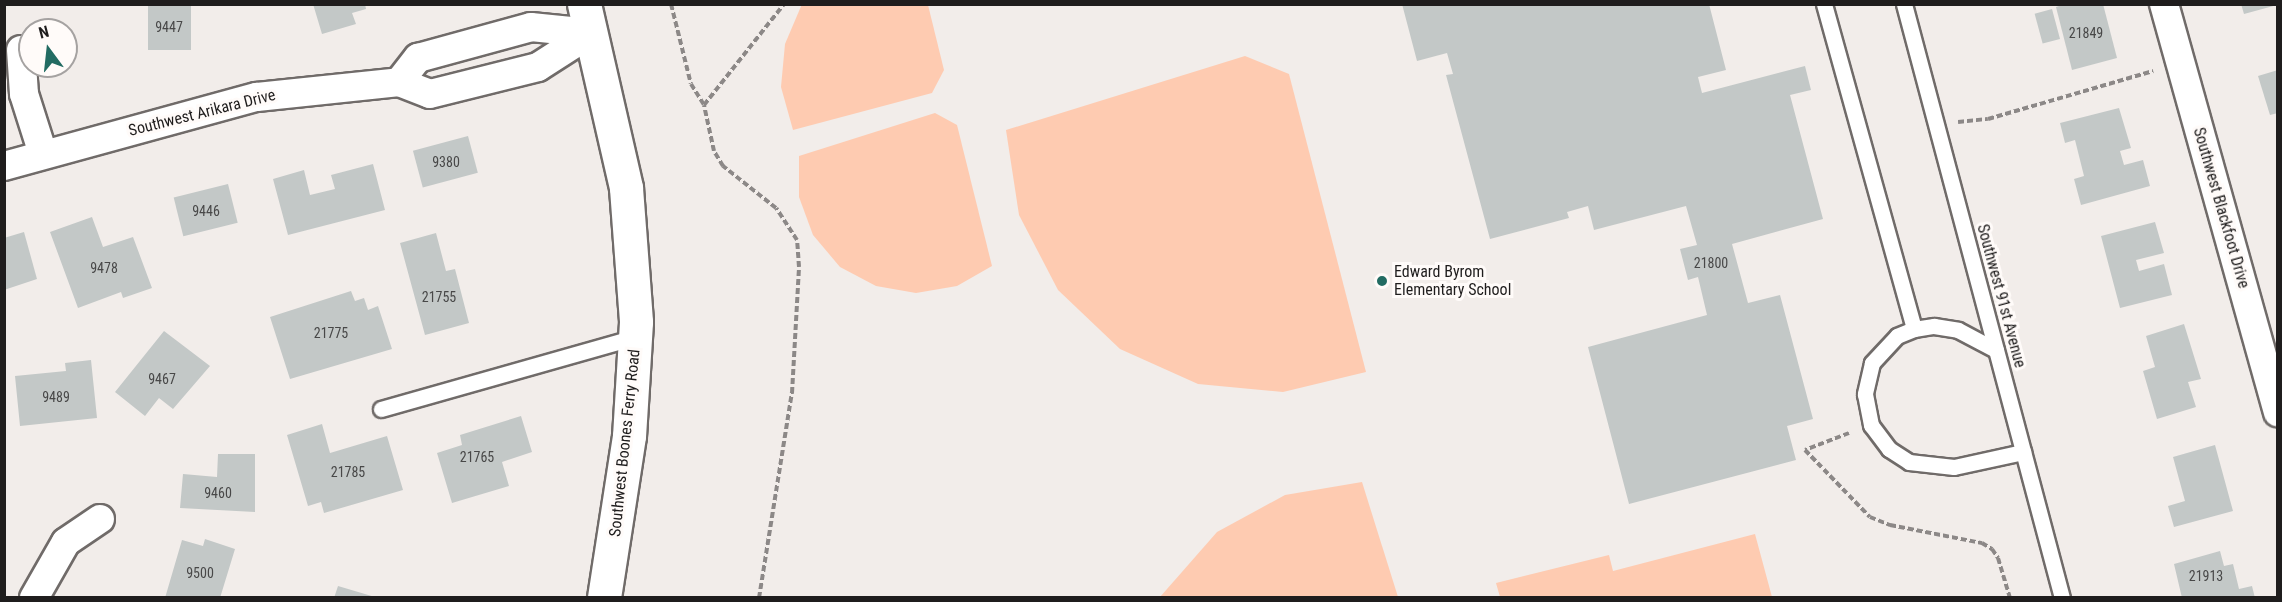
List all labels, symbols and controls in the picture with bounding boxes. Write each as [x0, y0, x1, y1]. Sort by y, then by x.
north arrow [18, 18, 78, 78]
house number: 9447 [155, 19, 183, 35]
text: N [37, 22, 51, 43]
house number: 21849 [2069, 25, 2103, 41]
street label: Southwest Arikara Drive [127, 85, 277, 141]
street label: Southwest Blackfoot Drive [2189, 125, 2253, 291]
house number: 9380 [432, 154, 460, 170]
house number: 9446 [192, 203, 220, 219]
street label: Southwest 91st Avenue [1973, 222, 2029, 370]
house number: 21800 [1694, 255, 1728, 271]
house number: 9478 [90, 260, 118, 276]
place label: Edward Byrom Elementary School [1394, 262, 1511, 300]
marker: Edward Byrom Elementary School [1375, 274, 1389, 288]
house number: 21755 [422, 289, 456, 305]
house number: 21775 [314, 325, 348, 341]
street label: Southwest Boones Ferry Road [606, 348, 644, 538]
house number: 9467 [148, 371, 176, 387]
house number: 9489 [42, 389, 70, 405]
house number: 21765 [460, 449, 494, 465]
house number: 21785 [331, 464, 365, 480]
house number: 9460 [204, 485, 232, 501]
house number: 9500 [186, 565, 214, 581]
house number: 21913 [2189, 568, 2223, 584]

